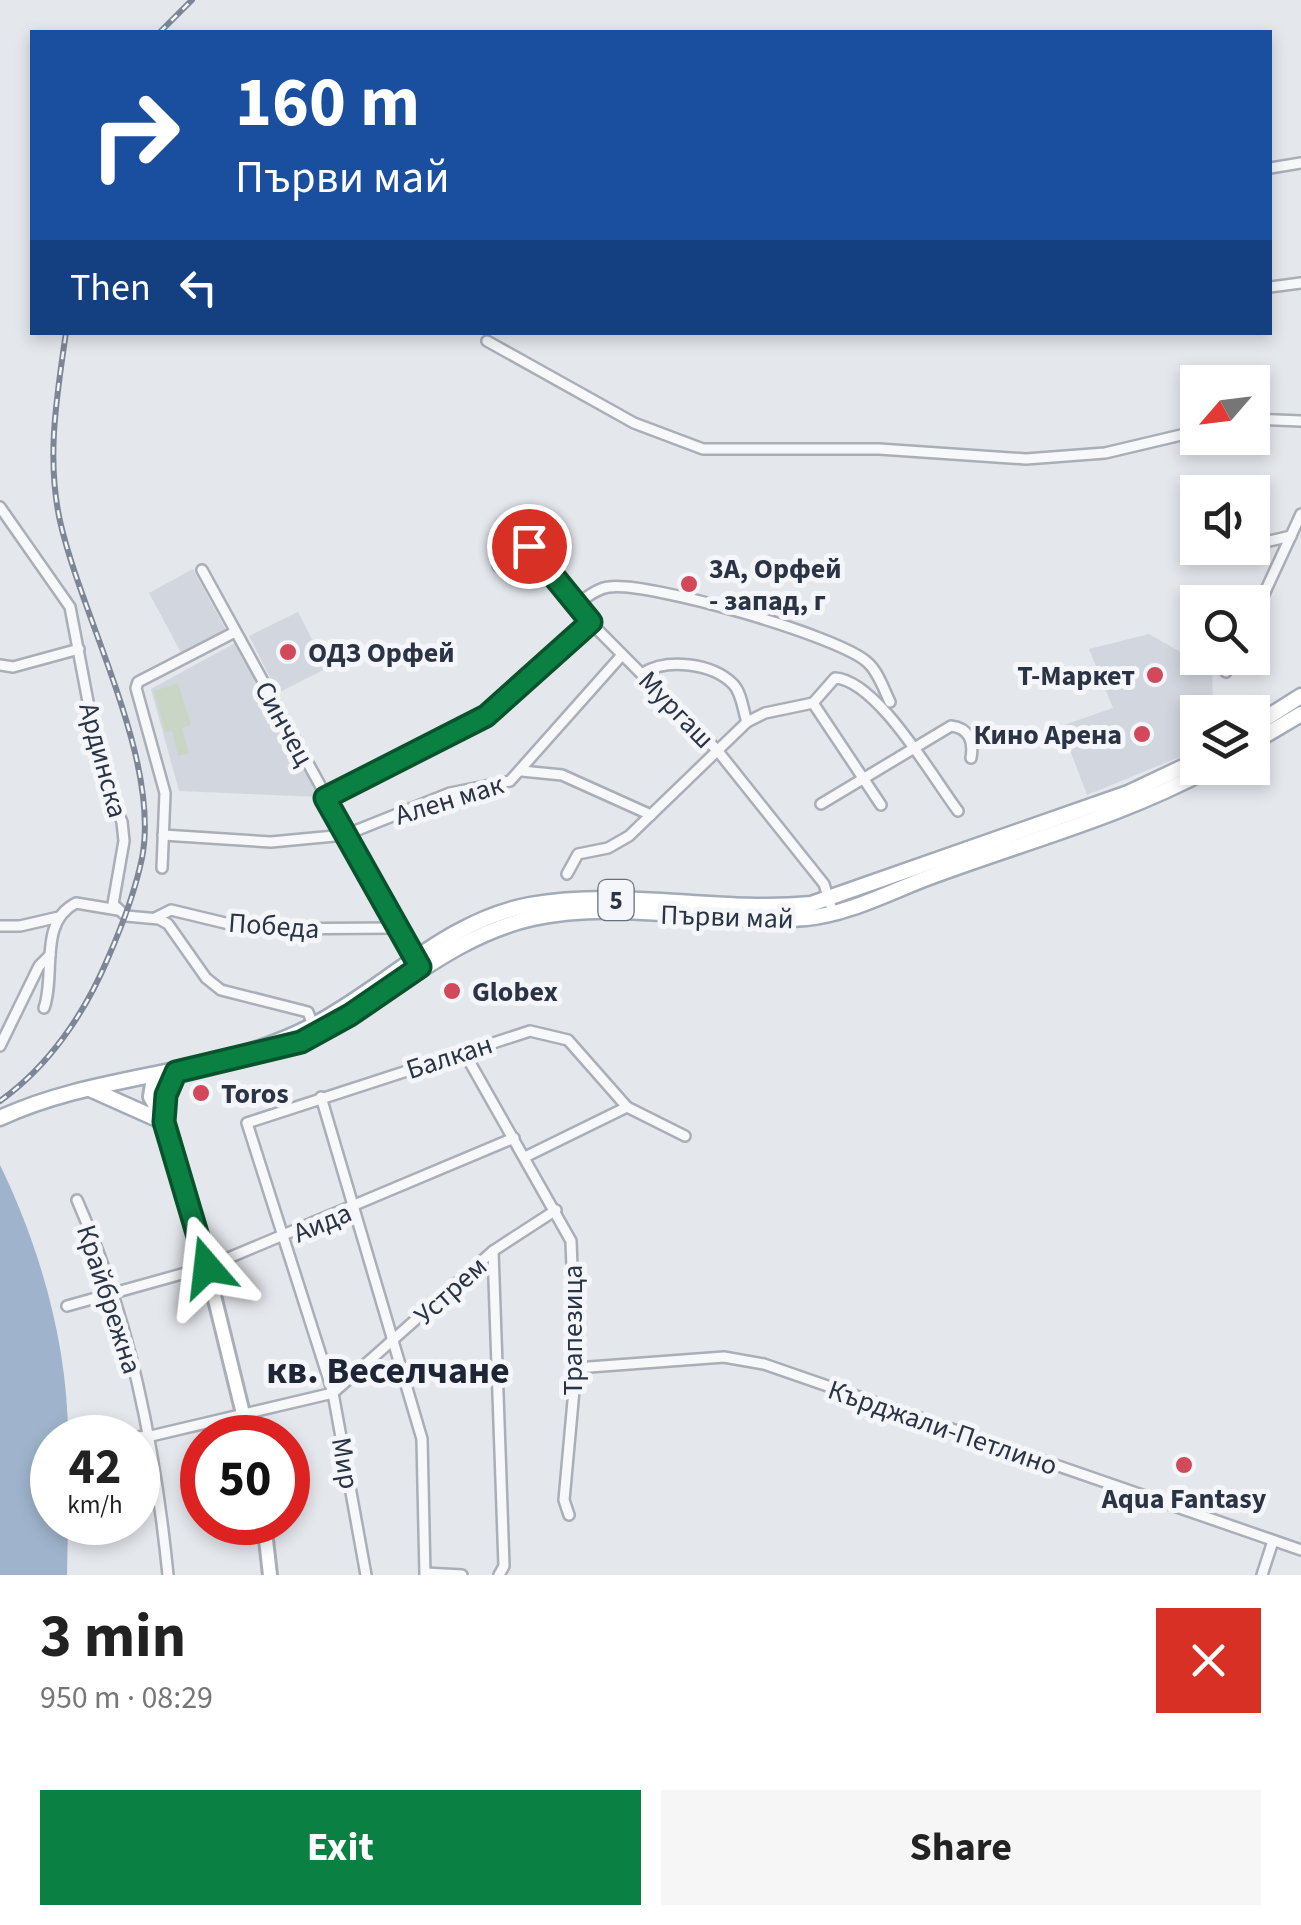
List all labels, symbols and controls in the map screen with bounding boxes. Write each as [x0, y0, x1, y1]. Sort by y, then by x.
text: 160 m [235, 53, 420, 153]
icon: right [70, 70, 200, 200]
text: Първи май [235, 146, 450, 210]
icon: left [171, 260, 226, 315]
text: Then [70, 261, 151, 315]
north arrow [1180, 365, 1270, 455]
map controls [1180, 365, 1270, 785]
button: sound [1180, 475, 1270, 565]
pin [487, 504, 572, 589]
icon: arrive [502, 519, 557, 574]
place label: 3А, Орфей - запад, г [709, 549, 842, 621]
marker: 3А, Орфей - запад, г [678, 573, 700, 595]
button: search [1180, 585, 1270, 675]
place label: ОДЗ Орфей [308, 633, 455, 673]
marker: ОДЗ Орфей [277, 641, 299, 663]
place label: Т-Маркет [1017, 656, 1135, 696]
street label: Мургаш [629, 662, 724, 758]
marker: Т-Маркет [1144, 664, 1166, 686]
street label: Синчец [244, 674, 324, 773]
button: layers [1180, 695, 1270, 785]
street label: Ардинска [68, 698, 138, 822]
place label: Кино Арена [973, 715, 1122, 755]
marker: Кино Арена [1131, 723, 1153, 745]
street label: Ален мак [390, 764, 509, 835]
road number: 5 [598, 880, 634, 920]
street label: Първи май [660, 895, 794, 939]
street label: Победа [227, 903, 321, 949]
place label: Globex [472, 972, 558, 1012]
marker: Globex [441, 980, 463, 1002]
street label: Балкан [401, 1024, 498, 1090]
place label: Toros [221, 1074, 289, 1114]
marker: Toros [190, 1082, 212, 1104]
street label: Аида [287, 1193, 358, 1253]
position arrow [155, 1215, 259, 1319]
street label: Крайбрежна [66, 1219, 152, 1379]
street label: Устрем [405, 1247, 496, 1334]
street label: Трапезица [553, 1265, 593, 1395]
district label: кв. Веселчане [266, 1344, 510, 1398]
street label: Кърджали-Петлино [823, 1370, 1063, 1486]
speed limit sign: 50 [180, 1415, 310, 1545]
text: 42 [69, 1432, 121, 1503]
street label: Мир [321, 1434, 369, 1492]
marker: Aqua Fantasy [1173, 1454, 1195, 1476]
place label: Aqua Fantasy [1101, 1479, 1267, 1519]
text: km/h [67, 1487, 123, 1523]
text: 3 min [40, 1595, 186, 1680]
button: close [1156, 1608, 1261, 1713]
text: 950 m · 08:29 [40, 1675, 213, 1721]
button: Exit [40, 1790, 641, 1905]
button: Share [661, 1790, 1261, 1905]

